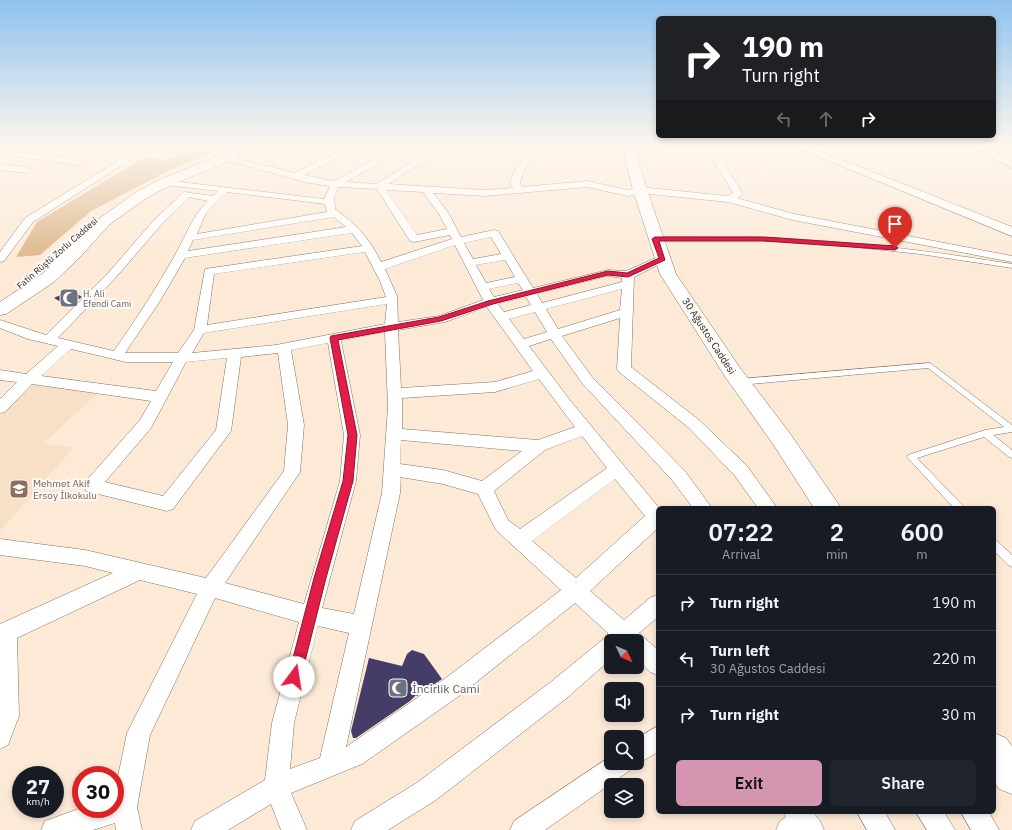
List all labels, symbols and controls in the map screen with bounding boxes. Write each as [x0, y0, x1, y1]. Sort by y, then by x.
text: 190 m [742, 28, 824, 65]
icon: right [676, 32, 728, 84]
text: Turn right [742, 64, 820, 87]
icon: left [773, 108, 795, 130]
icon: ahead [815, 108, 837, 130]
icon: right [857, 108, 879, 130]
pin [878, 207, 912, 248]
icon: arrive [884, 213, 906, 235]
street label: Fatin Rüştü Zorlu Caddesi [14, 215, 100, 291]
mosque icon: H. Ali Efendi Cami [58, 287, 80, 309]
place label: H. Ali Efendi Cami [83, 288, 131, 309]
street label: 30 Ağustos Caddesi [679, 295, 739, 377]
place label: Mehmet Akif Ersoy İlkokulu [33, 477, 97, 502]
school or university icon: Mehmet Akif Ersoy İlkokulu [8, 478, 30, 500]
text: 07:22 [708, 516, 774, 548]
text: 2 [830, 516, 844, 548]
text: 600 [900, 516, 944, 548]
text: Arrival [722, 546, 760, 563]
text: min [826, 546, 848, 563]
text: m [916, 546, 928, 563]
icon: right [676, 592, 698, 614]
text: Turn right [710, 593, 779, 612]
text: 190 m [932, 593, 976, 612]
north arrow [604, 634, 644, 674]
map controls [604, 634, 644, 818]
text: Turn left [710, 641, 770, 660]
icon: left [676, 648, 698, 670]
text: 220 m [932, 649, 976, 668]
position arrow [273, 656, 315, 698]
text: 30 Ağustos Caddesi [710, 660, 825, 677]
mosque icon: İncirlik Cami [387, 677, 409, 699]
place label: İncirlik Cami [412, 681, 480, 696]
button: sound [604, 682, 644, 722]
icon: right [676, 704, 698, 726]
text: Turn right [710, 705, 779, 724]
text: 30 m [941, 705, 976, 724]
button: search [604, 730, 644, 770]
button: Exit [676, 760, 822, 806]
button: Share [830, 760, 976, 806]
speed limit sign: 30 [72, 766, 124, 818]
text: 27 [26, 773, 50, 800]
button: layers [604, 778, 644, 818]
text: km/h [26, 795, 50, 808]

